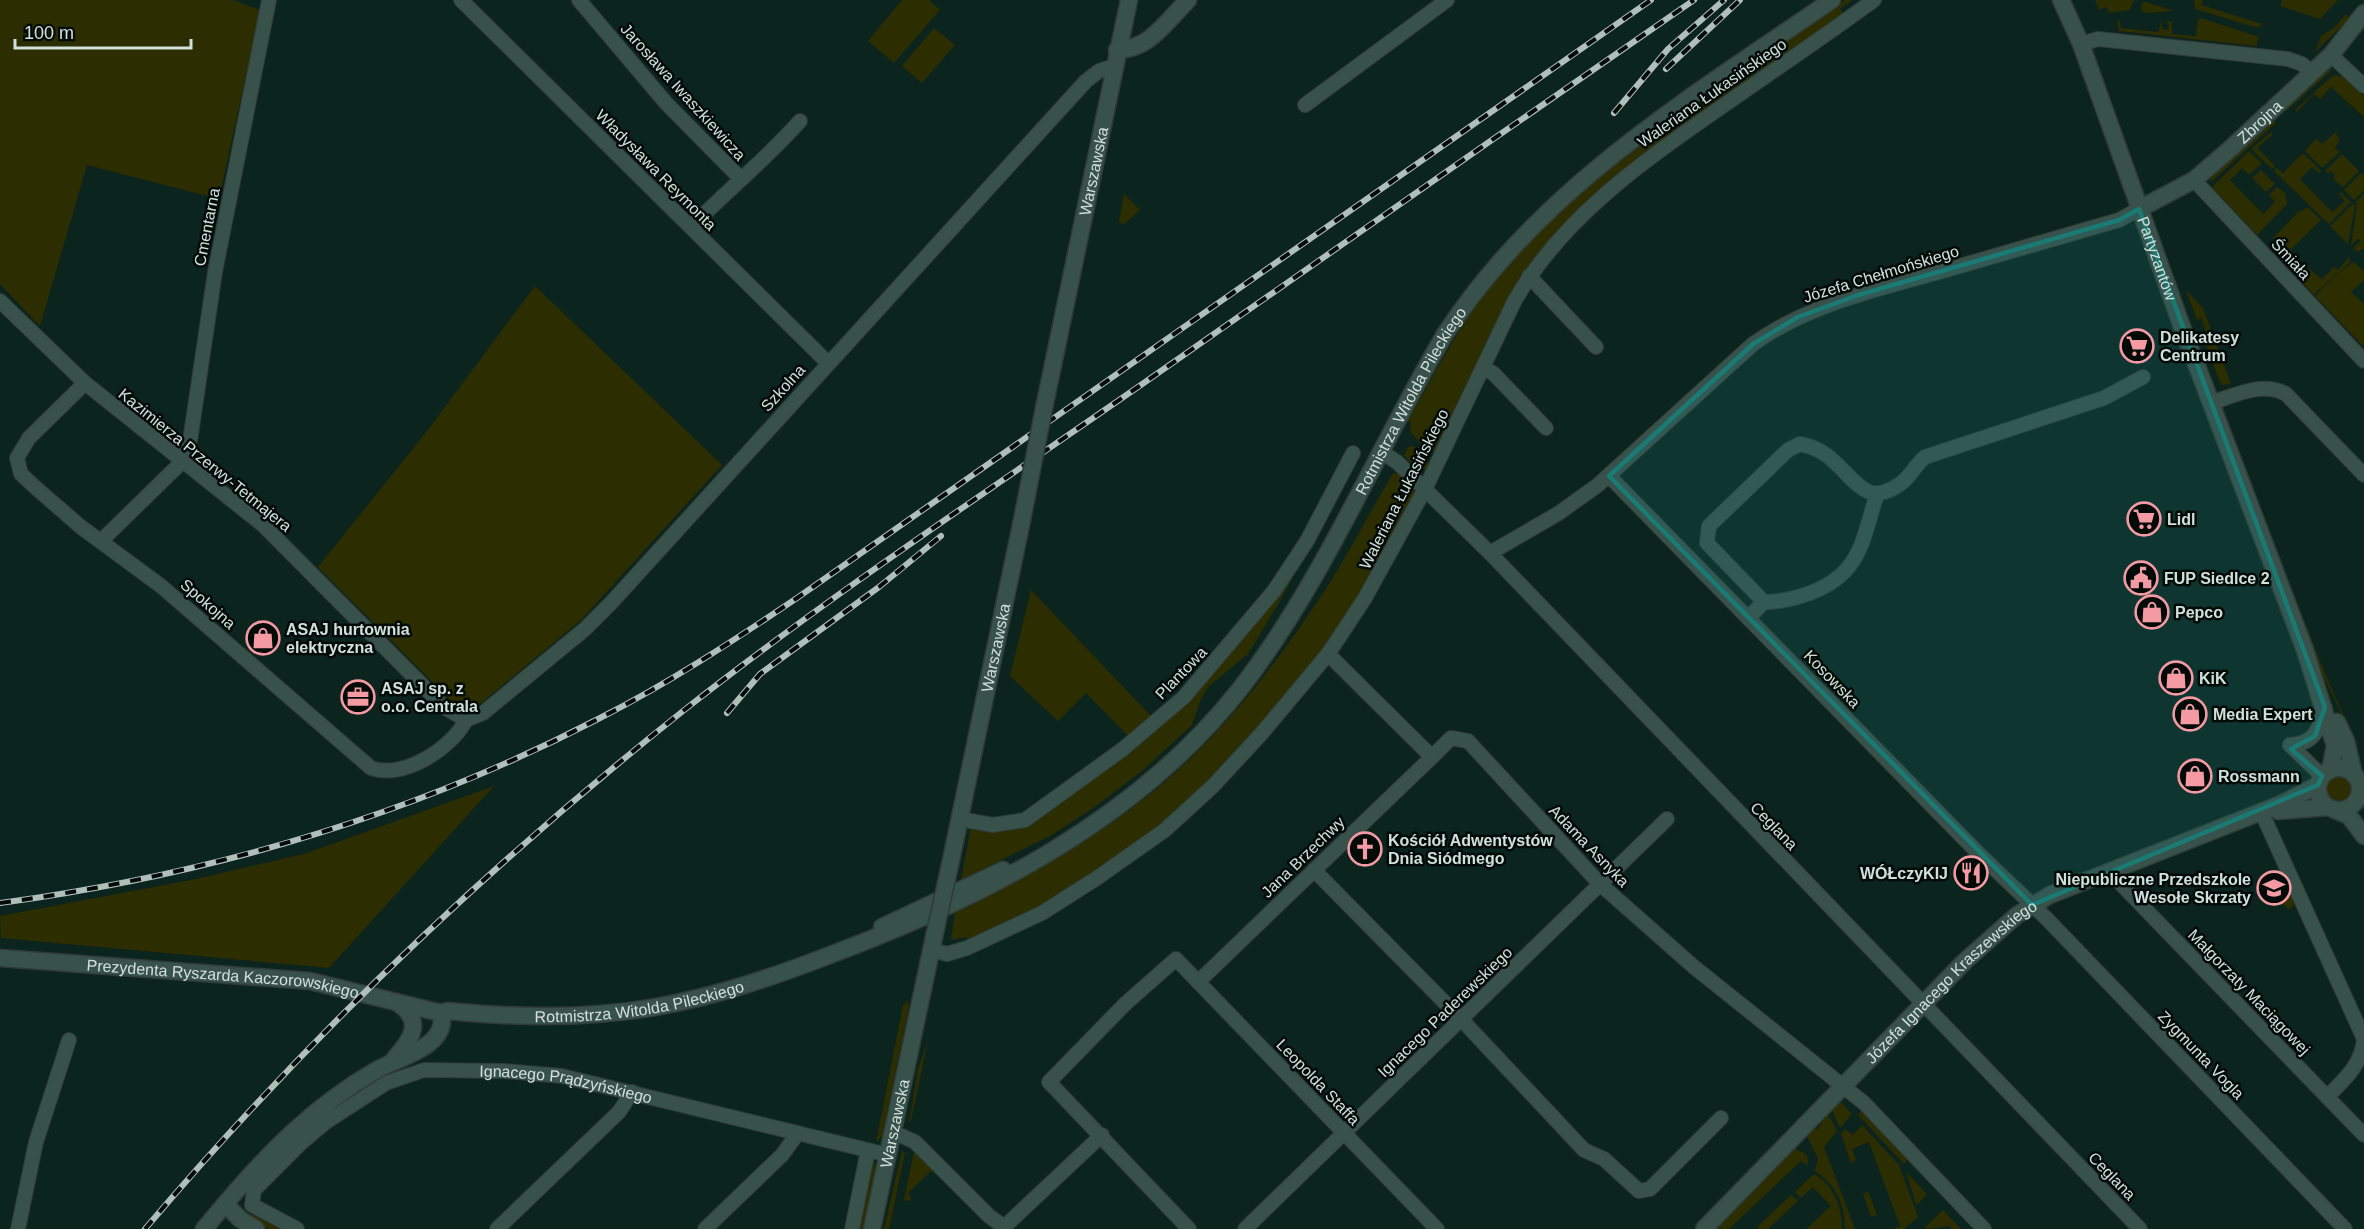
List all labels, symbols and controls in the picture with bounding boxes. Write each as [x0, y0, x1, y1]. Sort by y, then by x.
scale bar [15, 12, 190, 50]
street label: Jarosława Iwaszkiewicza [617, 20, 749, 164]
text: 100 m [24, 23, 74, 43]
street label: Waleriana Łukasińskiego [1635, 35, 1790, 151]
street label: Zbrojna [2234, 97, 2285, 146]
street label: Władysława Reymonta [592, 106, 720, 234]
street label: Warszawska [1076, 125, 1111, 217]
street label: Cmentarna [191, 186, 223, 267]
street label: Partyzantów [2135, 214, 2181, 303]
street label: Śmiała [2268, 235, 2315, 283]
street label: Józefa Chełmońskiego [1801, 242, 1961, 306]
street label: Rotmistrza Witolda Pileckiego [1352, 304, 1469, 497]
supermarket icon: Delikatesy Centrum [2119, 328, 2155, 364]
place label: Delikatesy Centrum [2160, 329, 2239, 364]
street label: Szkolna [758, 361, 808, 415]
street label: Kazimierza Przerwy-Tetmajera [115, 385, 295, 535]
street label: Waleriana Łukasińskiego [1356, 406, 1452, 572]
supermarket icon: Lidl [2126, 501, 2162, 537]
place label: Lidl [2167, 511, 2195, 528]
public building icon: FUP Siedlce 2 [2123, 560, 2159, 596]
place label: FUP Siedlce 2 [2164, 570, 2270, 587]
street label: Spokojna [177, 576, 239, 632]
shop icon: Pepco [2134, 594, 2170, 630]
street label: Warszawska [978, 602, 1013, 694]
place label: Pepco [2175, 604, 2223, 621]
shop icon: ASAJ hurtownia elektryczna [245, 620, 281, 656]
place label: ASAJ hurtownia elektryczna [286, 621, 410, 656]
street label: Plantowa [1152, 643, 1210, 703]
street label: Kosowska [1801, 647, 1864, 711]
shop icon: KiK [2158, 660, 2194, 696]
place label: KiK [2199, 670, 2227, 687]
office icon: ASAJ sp. z o.o. Centrala [340, 679, 376, 715]
place label: ASAJ sp. z o.o. Centrala [381, 680, 478, 715]
shop icon: Media Expert [2172, 696, 2208, 732]
place label: Media Expert [2213, 706, 2313, 723]
shop icon: Rossmann [2177, 758, 2213, 794]
place label: Rossmann [2218, 768, 2300, 785]
street label: Ceglana [1747, 799, 1801, 853]
street label: Adama Asnyka [1546, 802, 1632, 890]
street label: Jana Brzechwy [1258, 813, 1348, 901]
church icon: Kościół Adwentystów Dnia Siódmego [1347, 831, 1383, 867]
place label: Kościół Adwentystów Dnia Siódmego [1388, 832, 1553, 867]
restaurant icon: WÓŁczyKIJ [1953, 855, 1989, 891]
place label: WÓŁczyKIJ [1860, 864, 1948, 882]
school or university icon: Niepubliczne Przedszkole Wesołe Skrzaty [2256, 870, 2292, 906]
place label: Niepubliczne Przedszkole Wesołe Skrzaty [2055, 871, 2251, 906]
street label: Józefa Ignacego Kraszewskiego [1862, 897, 2040, 1066]
street label: Małgorzaty Maciągowej [2185, 926, 2313, 1058]
street label: Ignacego Paderewskiego [1374, 943, 1516, 1081]
street label: Prezydenta Ryszarda Kaczorowskiego [86, 956, 361, 1001]
street label: Rotmistrza Witolda Pileckiego [535, 977, 746, 1025]
street label: Zygmunta Vogla [2155, 1008, 2247, 1103]
street label: Leopolda Staffa [1273, 1036, 1363, 1128]
street label: Ignacego Prądzyńskiego [479, 1062, 654, 1106]
street label: Warszawska [877, 1077, 912, 1169]
street label: Ceglana [2085, 1149, 2139, 1203]

